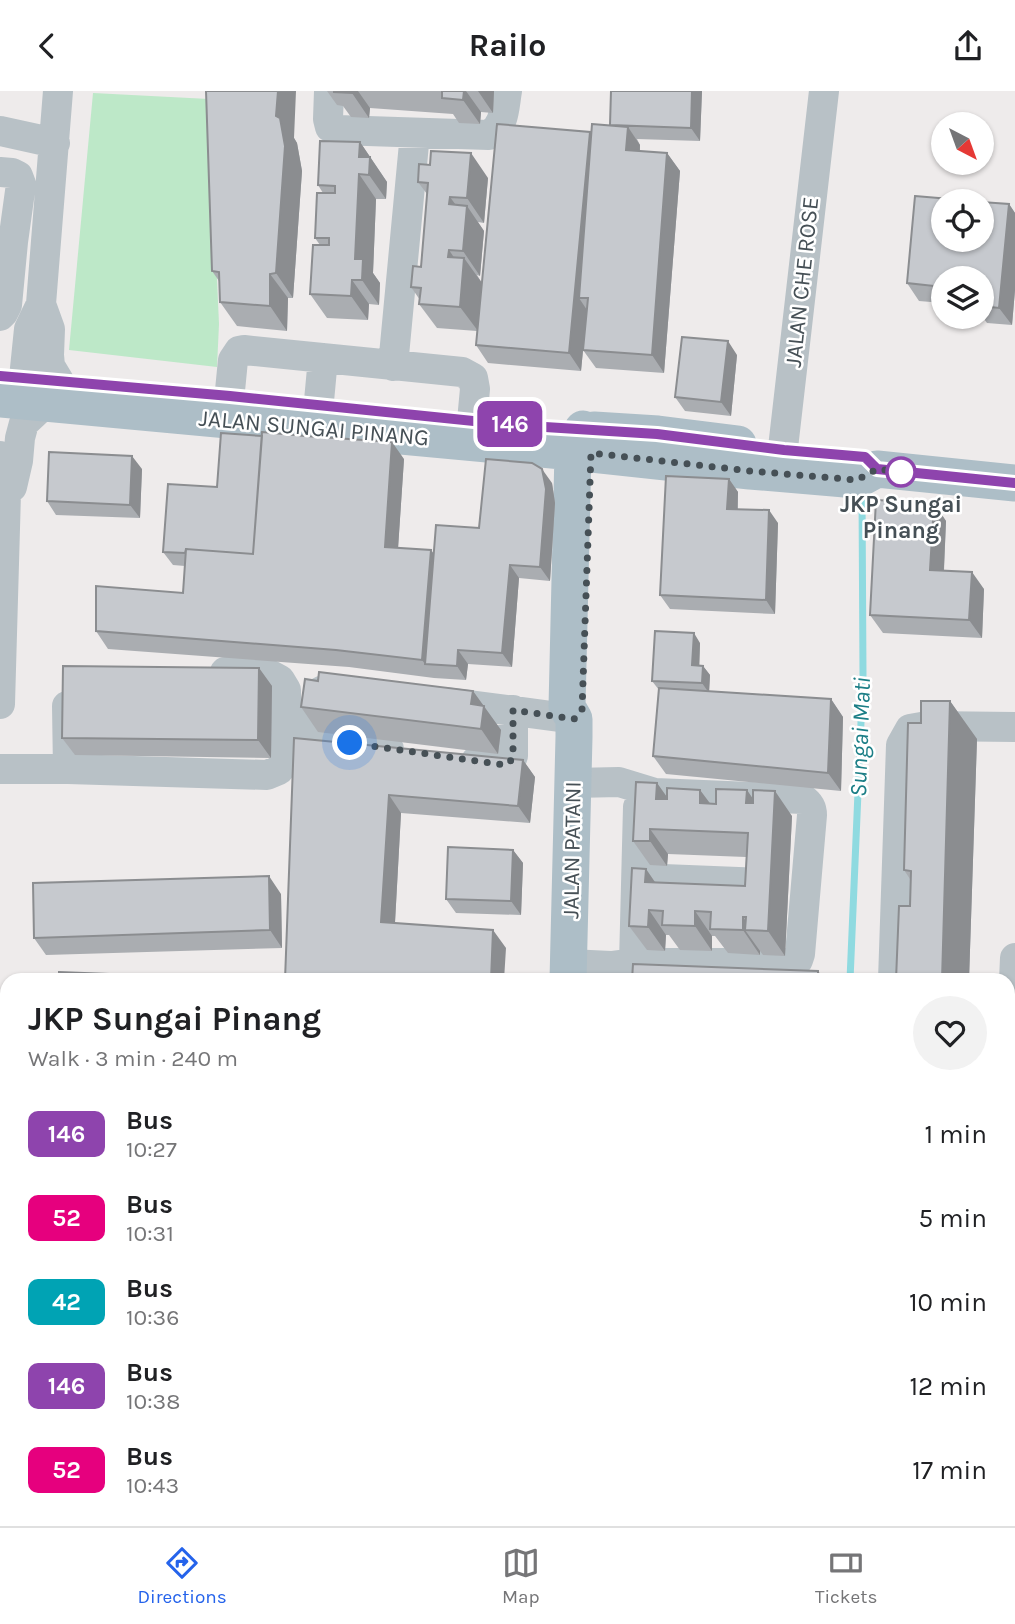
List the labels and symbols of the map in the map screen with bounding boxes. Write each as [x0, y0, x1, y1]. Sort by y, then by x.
north arrow [931, 112, 994, 175]
street label: JALAN CHE ROSE [780, 195, 824, 369]
line badge: 146 [470, 401, 550, 447]
street label: JALAN SUNGAI PINANG [198, 404, 430, 452]
marker: JKP Sungai Pinang [886, 457, 916, 487]
place label: JKP Sungai Pinang [840, 491, 962, 544]
water label: Sungai Mati [844, 677, 876, 797]
your location [332, 725, 367, 760]
street label: JALAN PATANI [557, 781, 587, 919]

